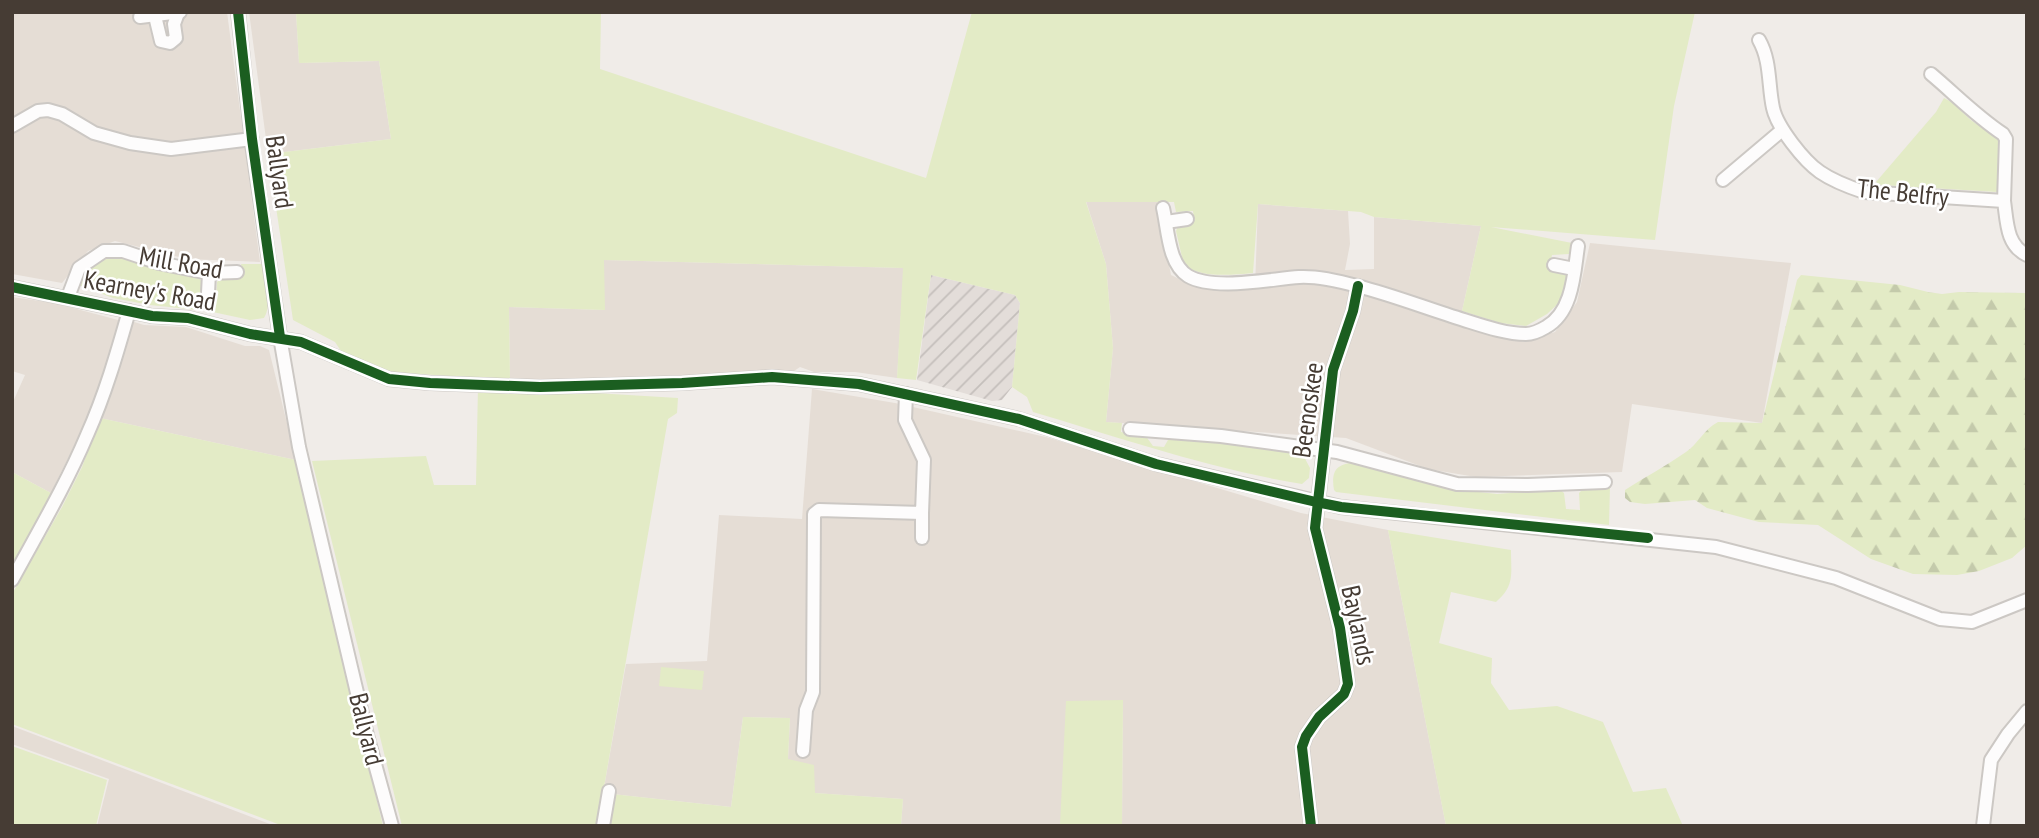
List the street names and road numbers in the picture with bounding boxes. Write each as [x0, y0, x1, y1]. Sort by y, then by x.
street label: Ballyard [259, 133, 301, 211]
street label: The Belfry [1856, 171, 1951, 213]
street label: Mill Road [137, 238, 225, 286]
street label: Kearney's Road [81, 262, 219, 318]
street label: Beenoskee [1284, 360, 1330, 460]
street label: Baylands [1335, 582, 1383, 668]
street label: Ballyard [342, 689, 392, 769]

